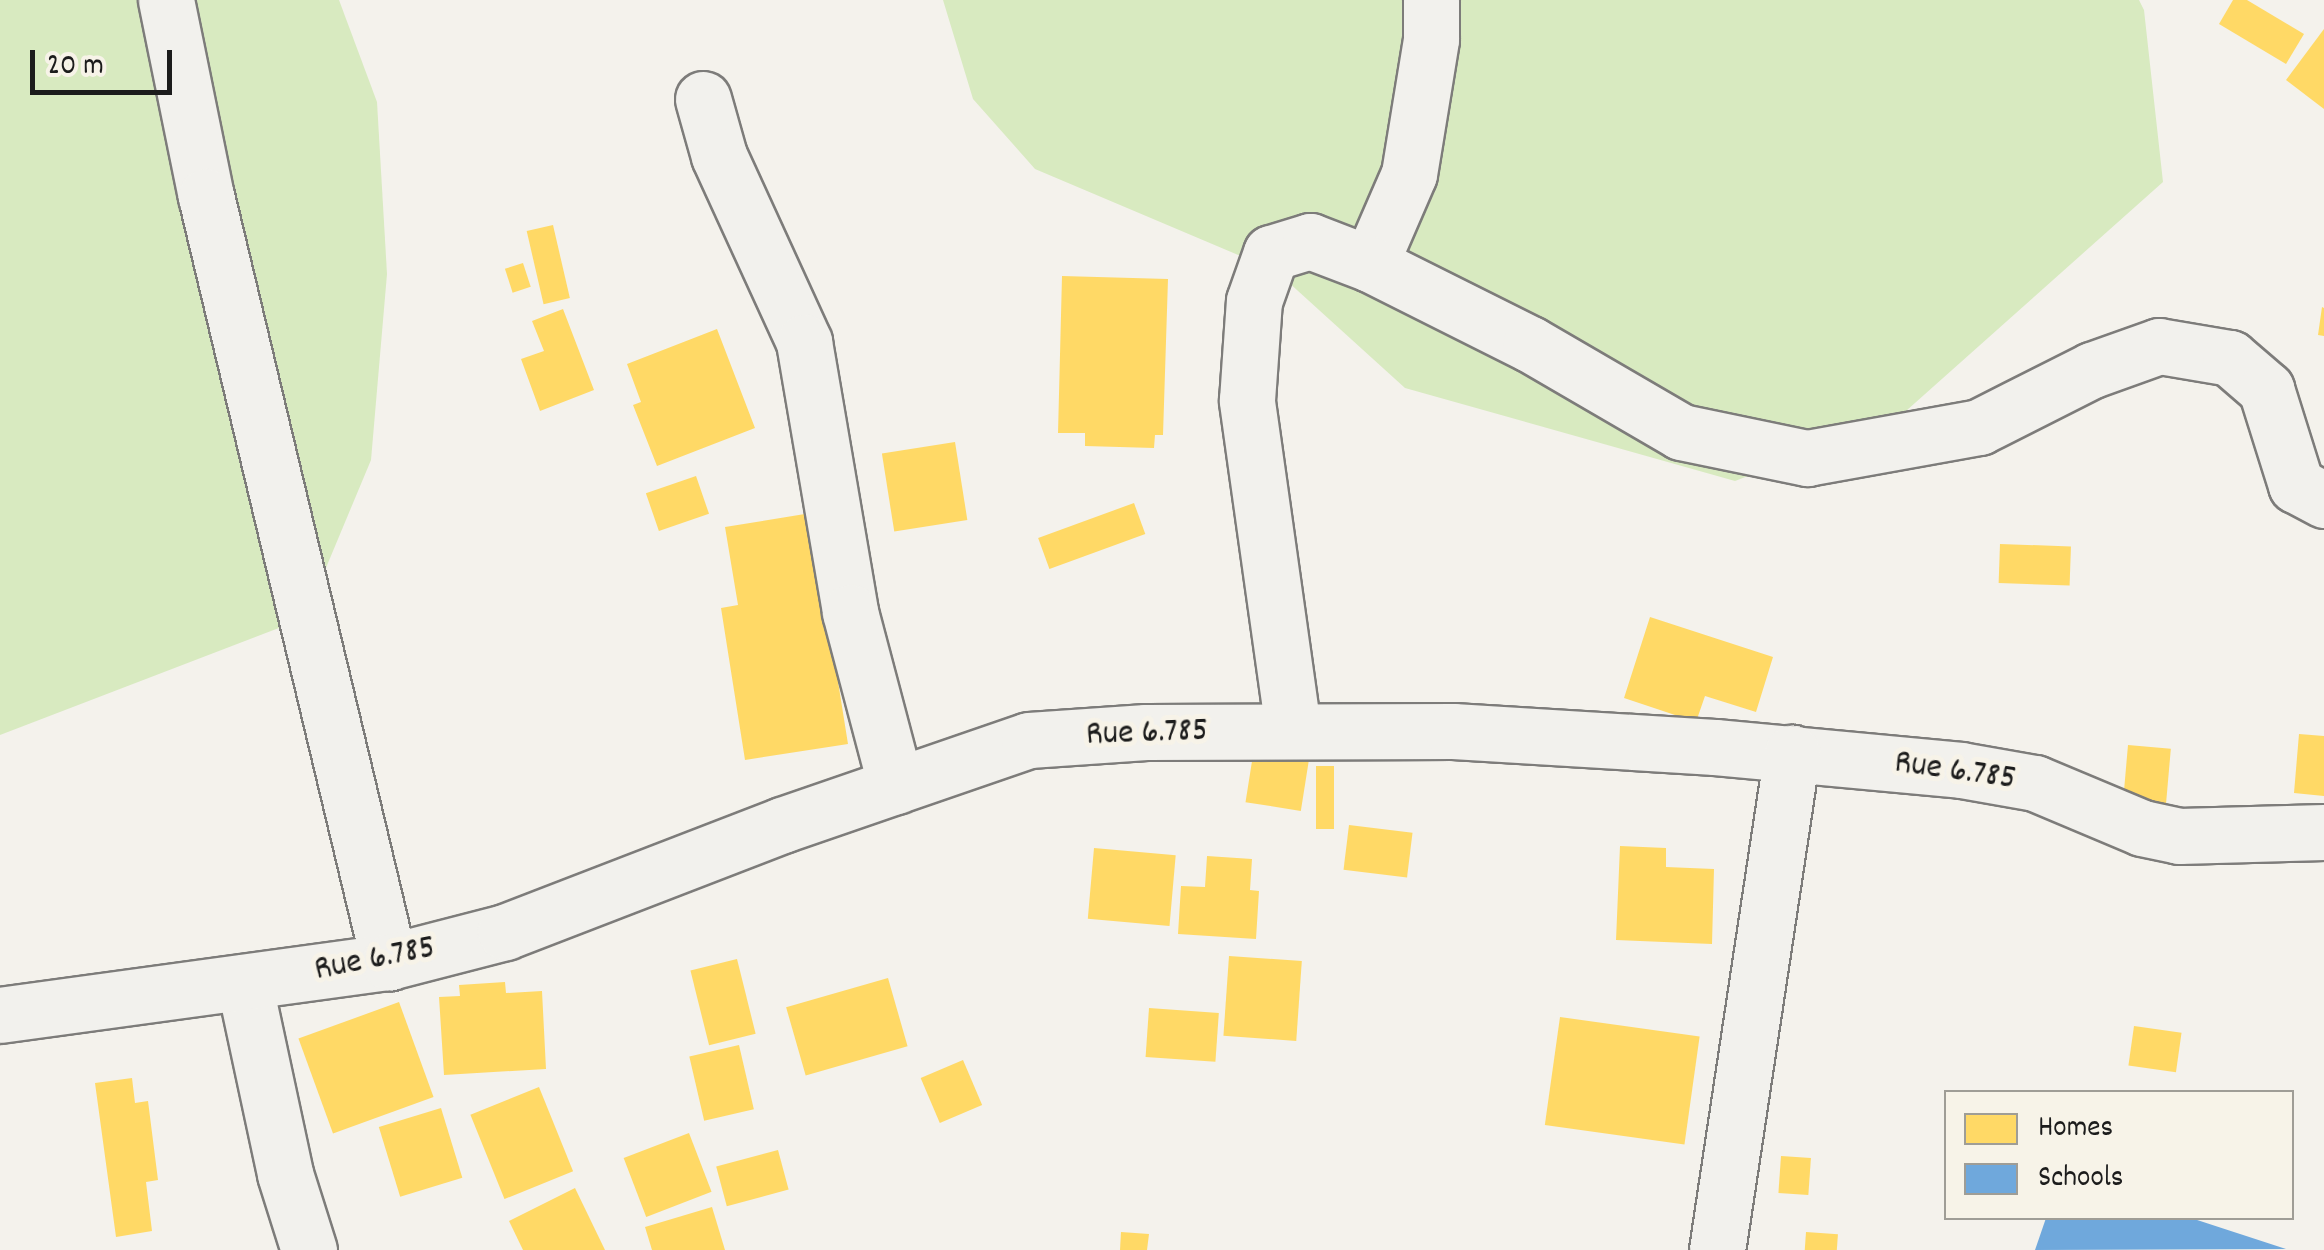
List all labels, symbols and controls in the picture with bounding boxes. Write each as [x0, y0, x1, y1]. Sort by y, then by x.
scale bar [35, 30, 178, 92]
text: 20 m [47, 46, 104, 89]
street label: Rue 6.785 [1085, 711, 1209, 757]
street label: Rue 6.785 [1892, 743, 2018, 801]
street label: Rue 6.785 [311, 928, 439, 992]
legend [1944, 1090, 2294, 1220]
text: Homes [2038, 1108, 2113, 1151]
text: Schools [2038, 1158, 2124, 1201]

